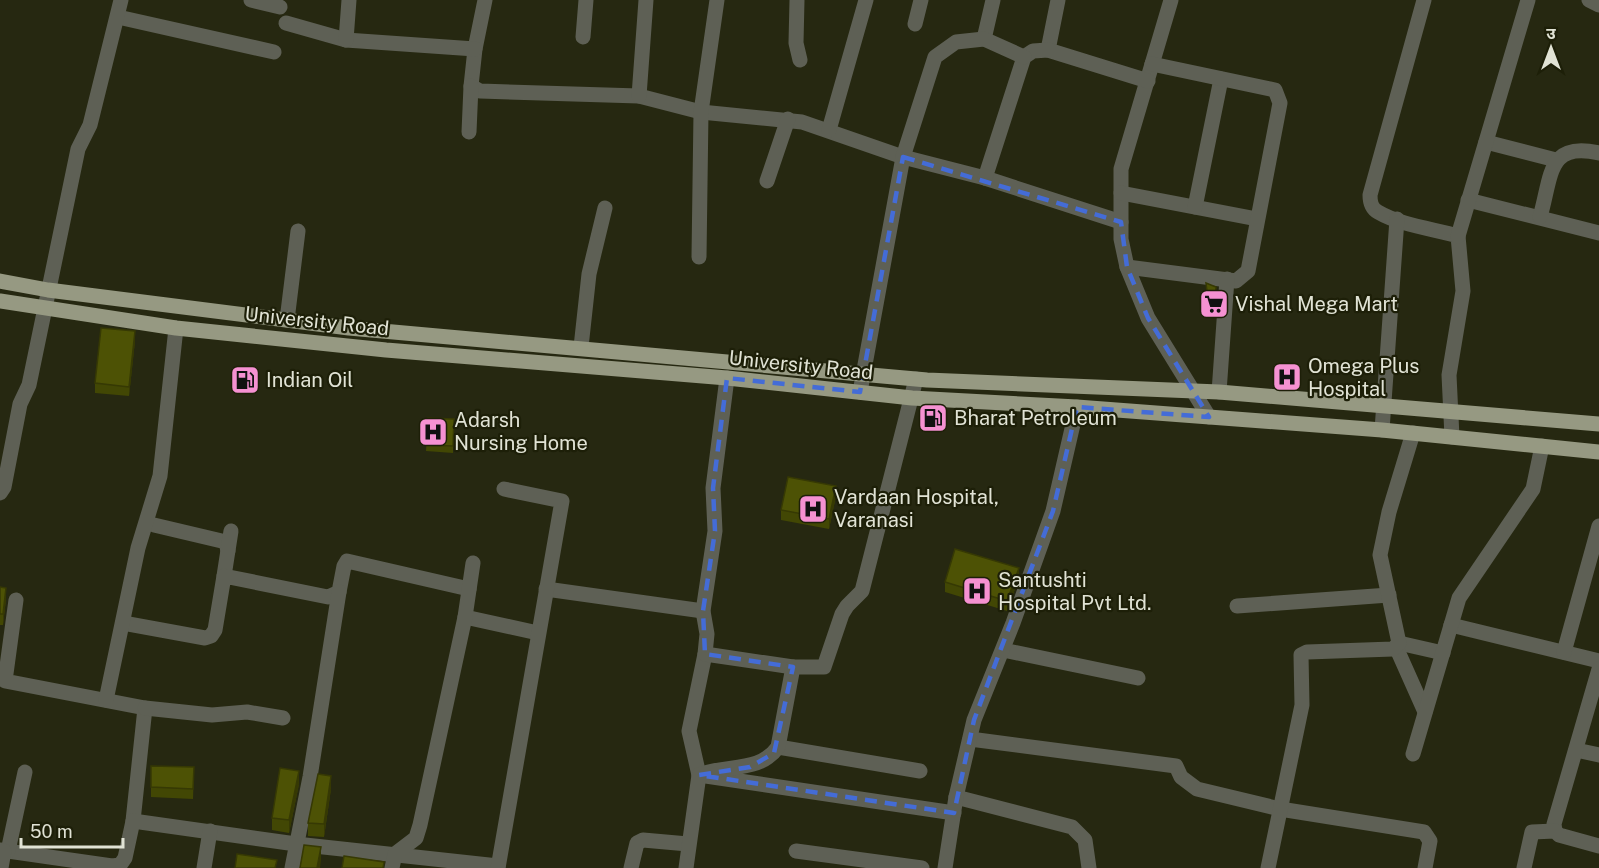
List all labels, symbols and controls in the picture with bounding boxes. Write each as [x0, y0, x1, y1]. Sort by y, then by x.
north arrow [1521, 18, 1581, 78]
text: उ [1546, 24, 1556, 43]
supermarket icon: Vishal Mega Mart [1198, 288, 1230, 320]
place label: Vishal Mega Mart [1235, 292, 1398, 316]
street label: University Road [244, 301, 390, 341]
street label: University Road [728, 345, 874, 385]
place label: Omega Plus Hospital [1308, 354, 1419, 401]
hospital icon: Omega Plus Hospital [1271, 361, 1303, 393]
fuel station icon: Indian Oil [229, 364, 261, 396]
place label: Indian Oil [266, 368, 353, 392]
fuel station icon: Bharat Petroleum [917, 402, 949, 434]
place label: Bharat Petroleum [954, 406, 1117, 430]
place label: Adarsh Nursing Home [454, 408, 588, 455]
hospital icon: Adarsh Nursing Home [417, 416, 449, 448]
place label: Vardaan Hospital, Varanasi [834, 485, 999, 532]
hospital icon: Vardaan Hospital, Varanasi [797, 493, 829, 525]
place label: Santushti Hospital Pvt Ltd. [998, 568, 1151, 615]
hospital icon: Santushti Hospital Pvt Ltd. [961, 575, 993, 607]
scale bar [21, 811, 123, 849]
text: 50 m [30, 821, 73, 842]

